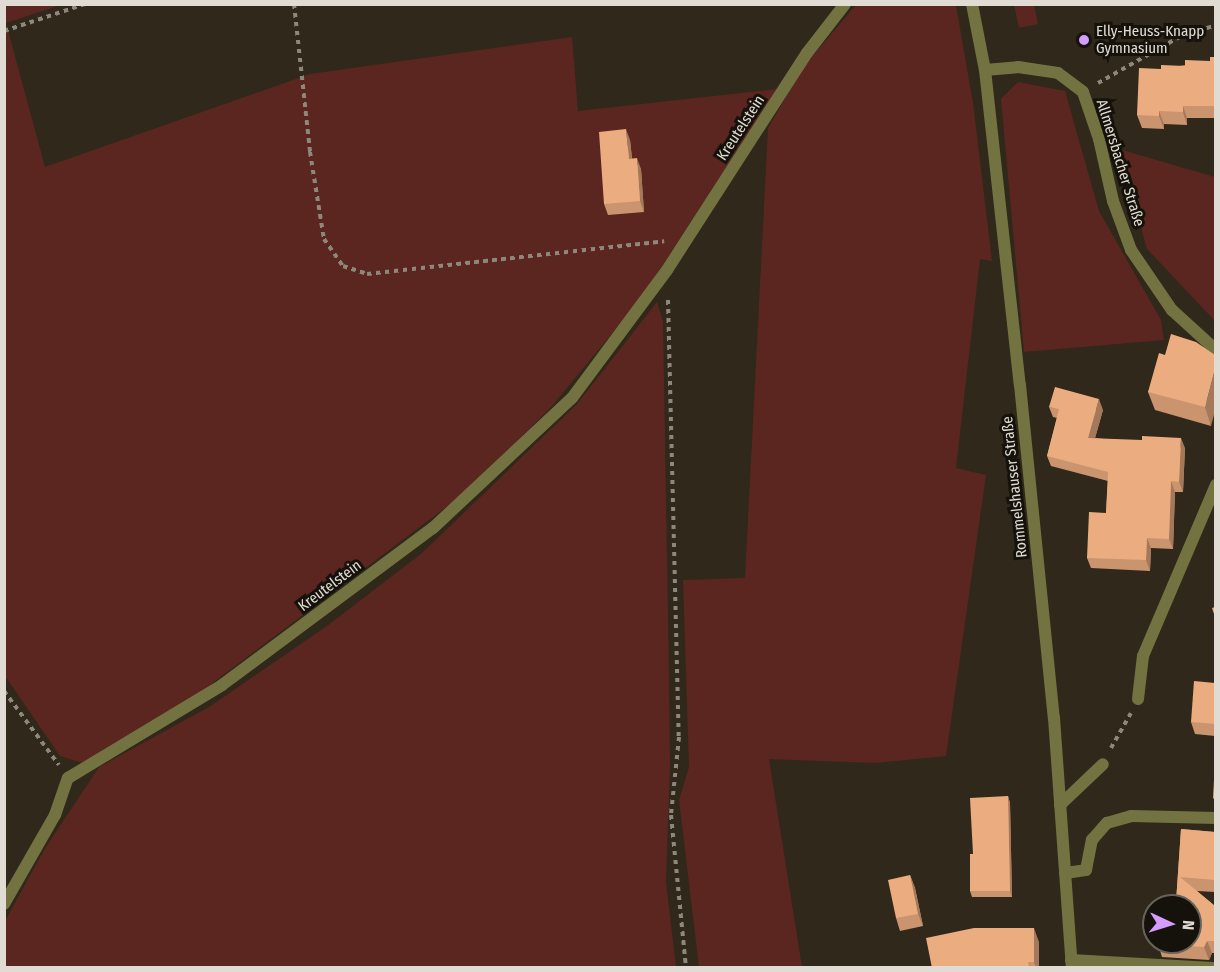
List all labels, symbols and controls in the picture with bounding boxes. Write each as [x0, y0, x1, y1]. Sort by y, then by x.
place label: Elly-Heuss-Knapp Gymnasium [1096, 22, 1204, 57]
marker: Elly-Heuss-Knapp Gymnasium [1077, 33, 1091, 47]
street label: Kreutelstein [713, 92, 769, 164]
street label: Allmersbacher Straße [1092, 97, 1148, 229]
street label: Rommelshauser Straße [999, 415, 1031, 559]
street label: Kreutelstein [295, 556, 365, 616]
north arrow [1142, 894, 1202, 954]
text: N [1179, 920, 1198, 931]

